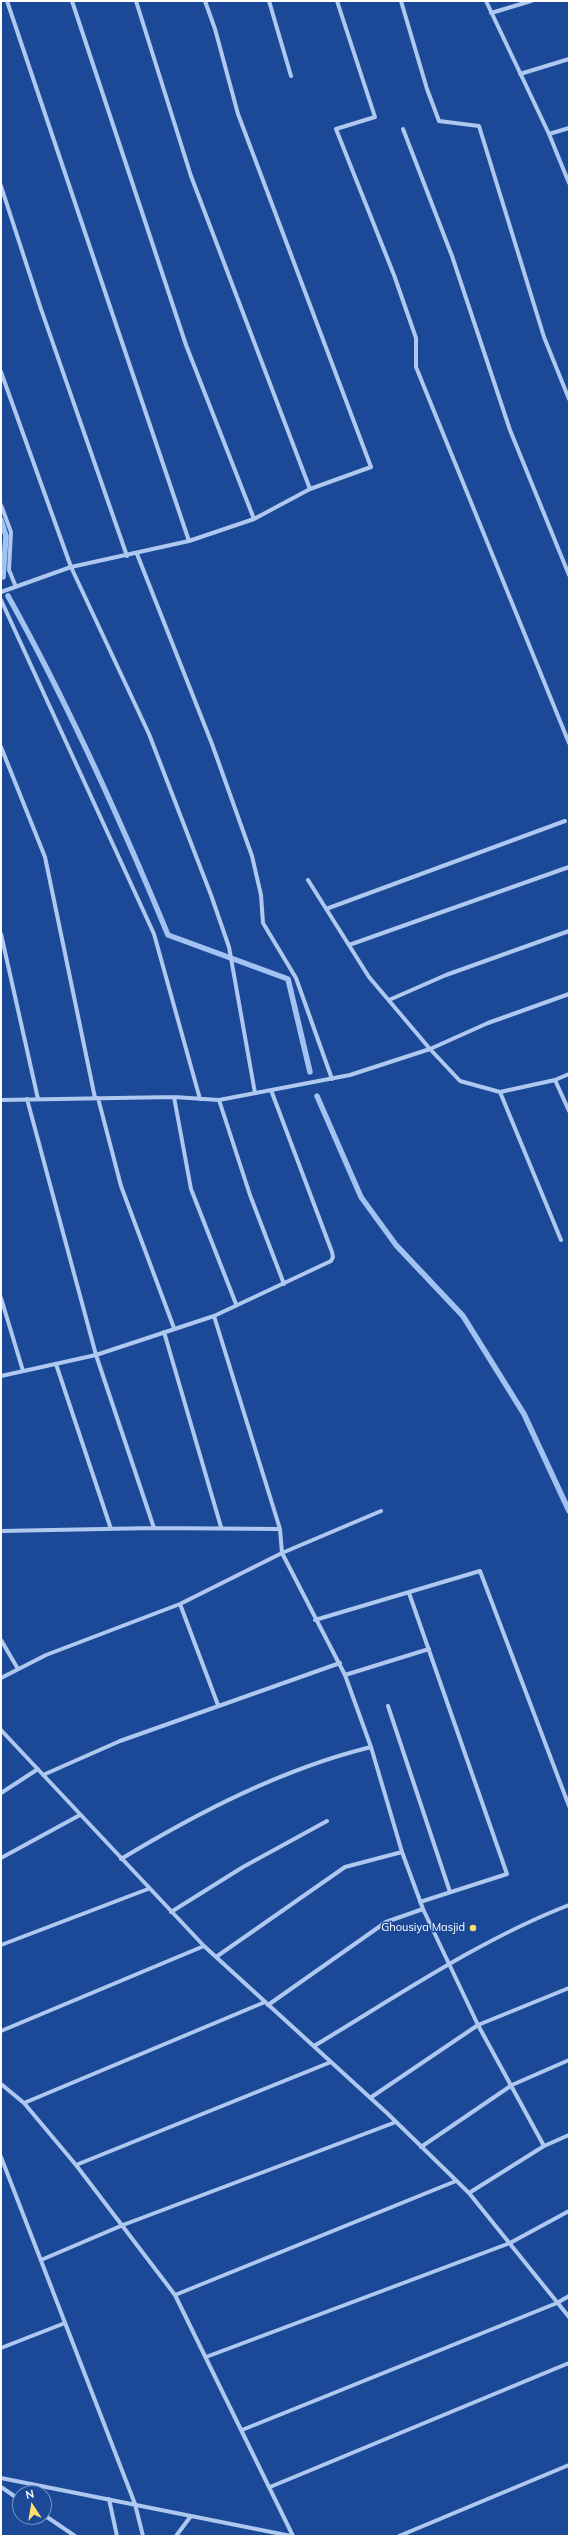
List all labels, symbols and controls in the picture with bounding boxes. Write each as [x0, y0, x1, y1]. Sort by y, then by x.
place label: Ghousiya Masjid [381, 1921, 465, 1935]
marker: Ghousiya Masjid [468, 1923, 478, 1933]
north arrow [12, 2485, 52, 2525]
text: N [24, 2487, 35, 2502]

